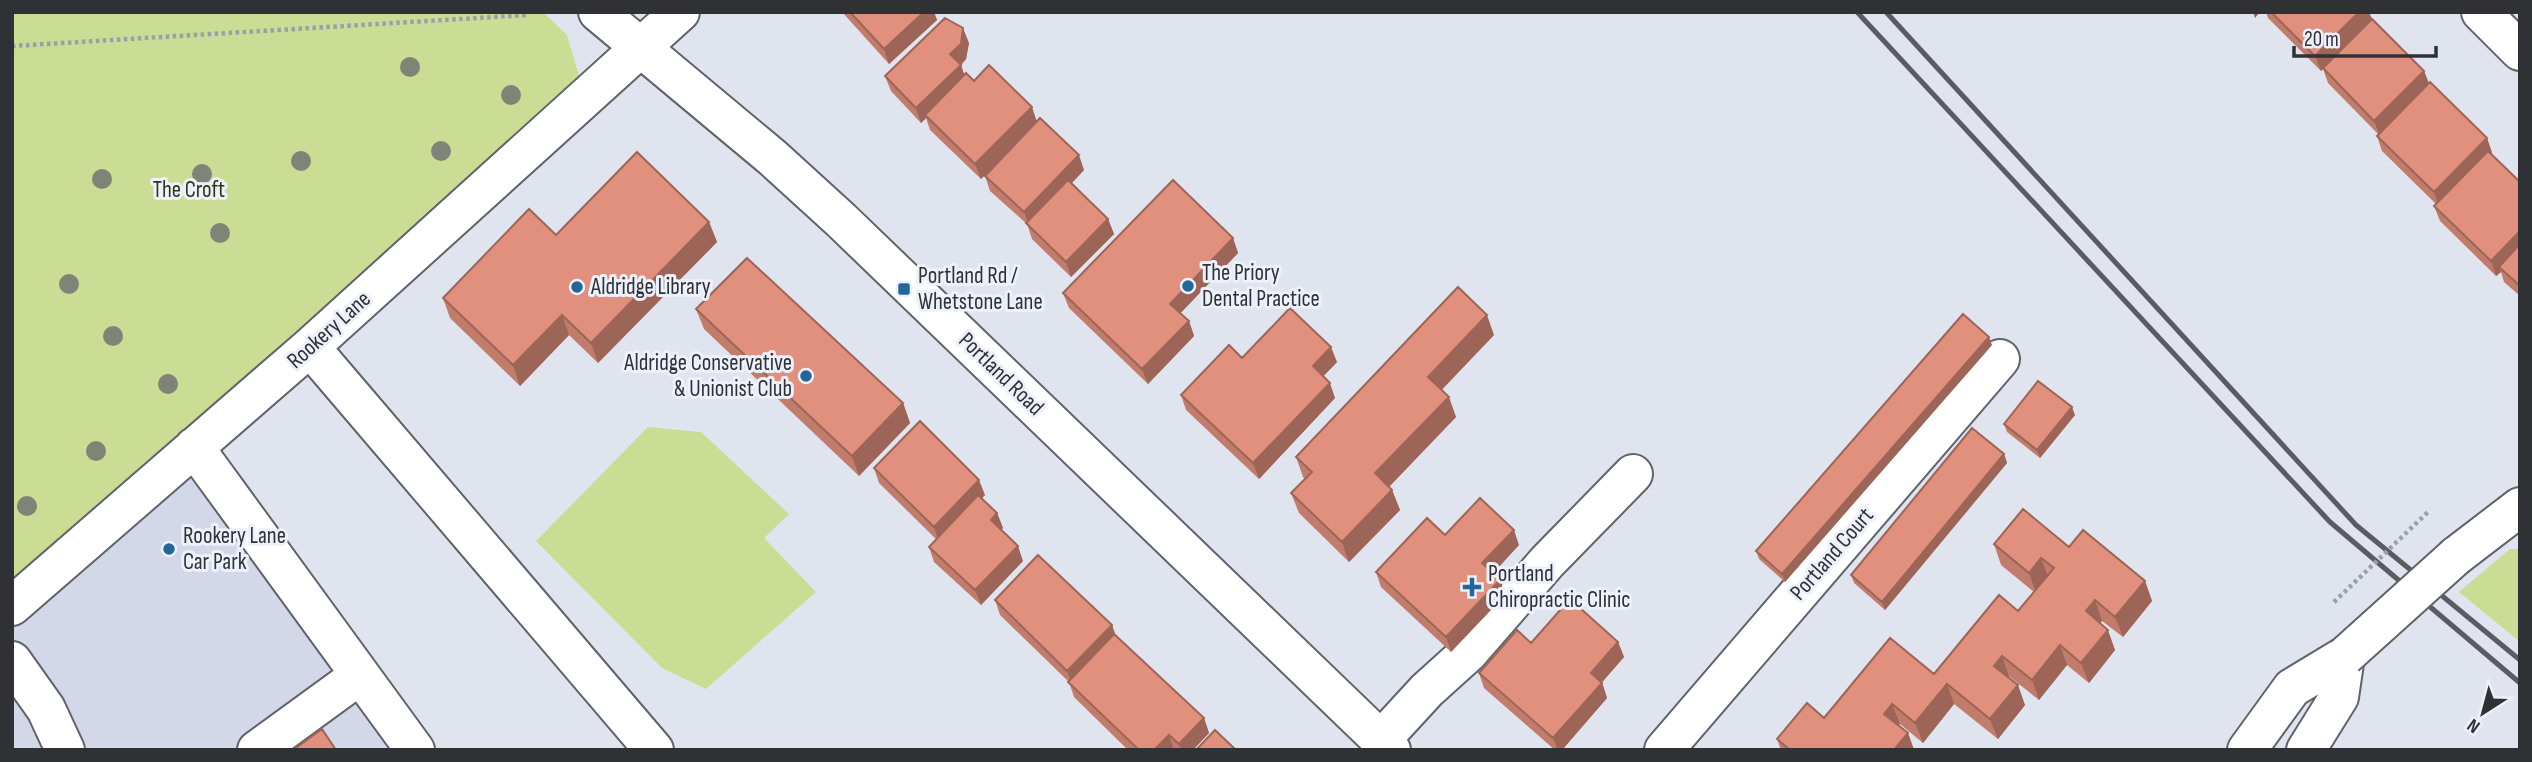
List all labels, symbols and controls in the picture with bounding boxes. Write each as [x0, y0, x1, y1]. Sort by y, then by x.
scale bar [2294, 14, 2436, 58]
text: 20 m [2304, 27, 2339, 52]
park label: The Croft [153, 176, 225, 204]
place label: The Priory Dental Practice [1202, 259, 1320, 313]
place label: Portland Rd / Whetstone Lane [918, 262, 1043, 316]
place label: Aldridge Library [590, 273, 711, 301]
marker: The Priory Dental Practice [1180, 278, 1196, 294]
marker: Aldridge Library [569, 279, 585, 295]
marker: Portland Rd / Whetstone Lane [896, 281, 912, 297]
street label: Rookery Lane [281, 285, 377, 375]
street label: Portland Road [953, 327, 1049, 421]
place label: Aldridge Conservative & Unionist Club [623, 349, 792, 403]
marker: Aldridge Conservative & Unionist Club [798, 368, 814, 384]
street label: Portland Court [1784, 502, 1880, 606]
place label: Rookery Lane Car Park [183, 522, 286, 576]
marker: Rookery Lane Car Park [161, 541, 177, 557]
place label: Portland Chiropractic Clinic [1488, 560, 1630, 614]
marker: Portland Chiropractic Clinic [1462, 577, 1482, 597]
north arrow [2448, 678, 2518, 748]
text: N [2463, 713, 2485, 738]

